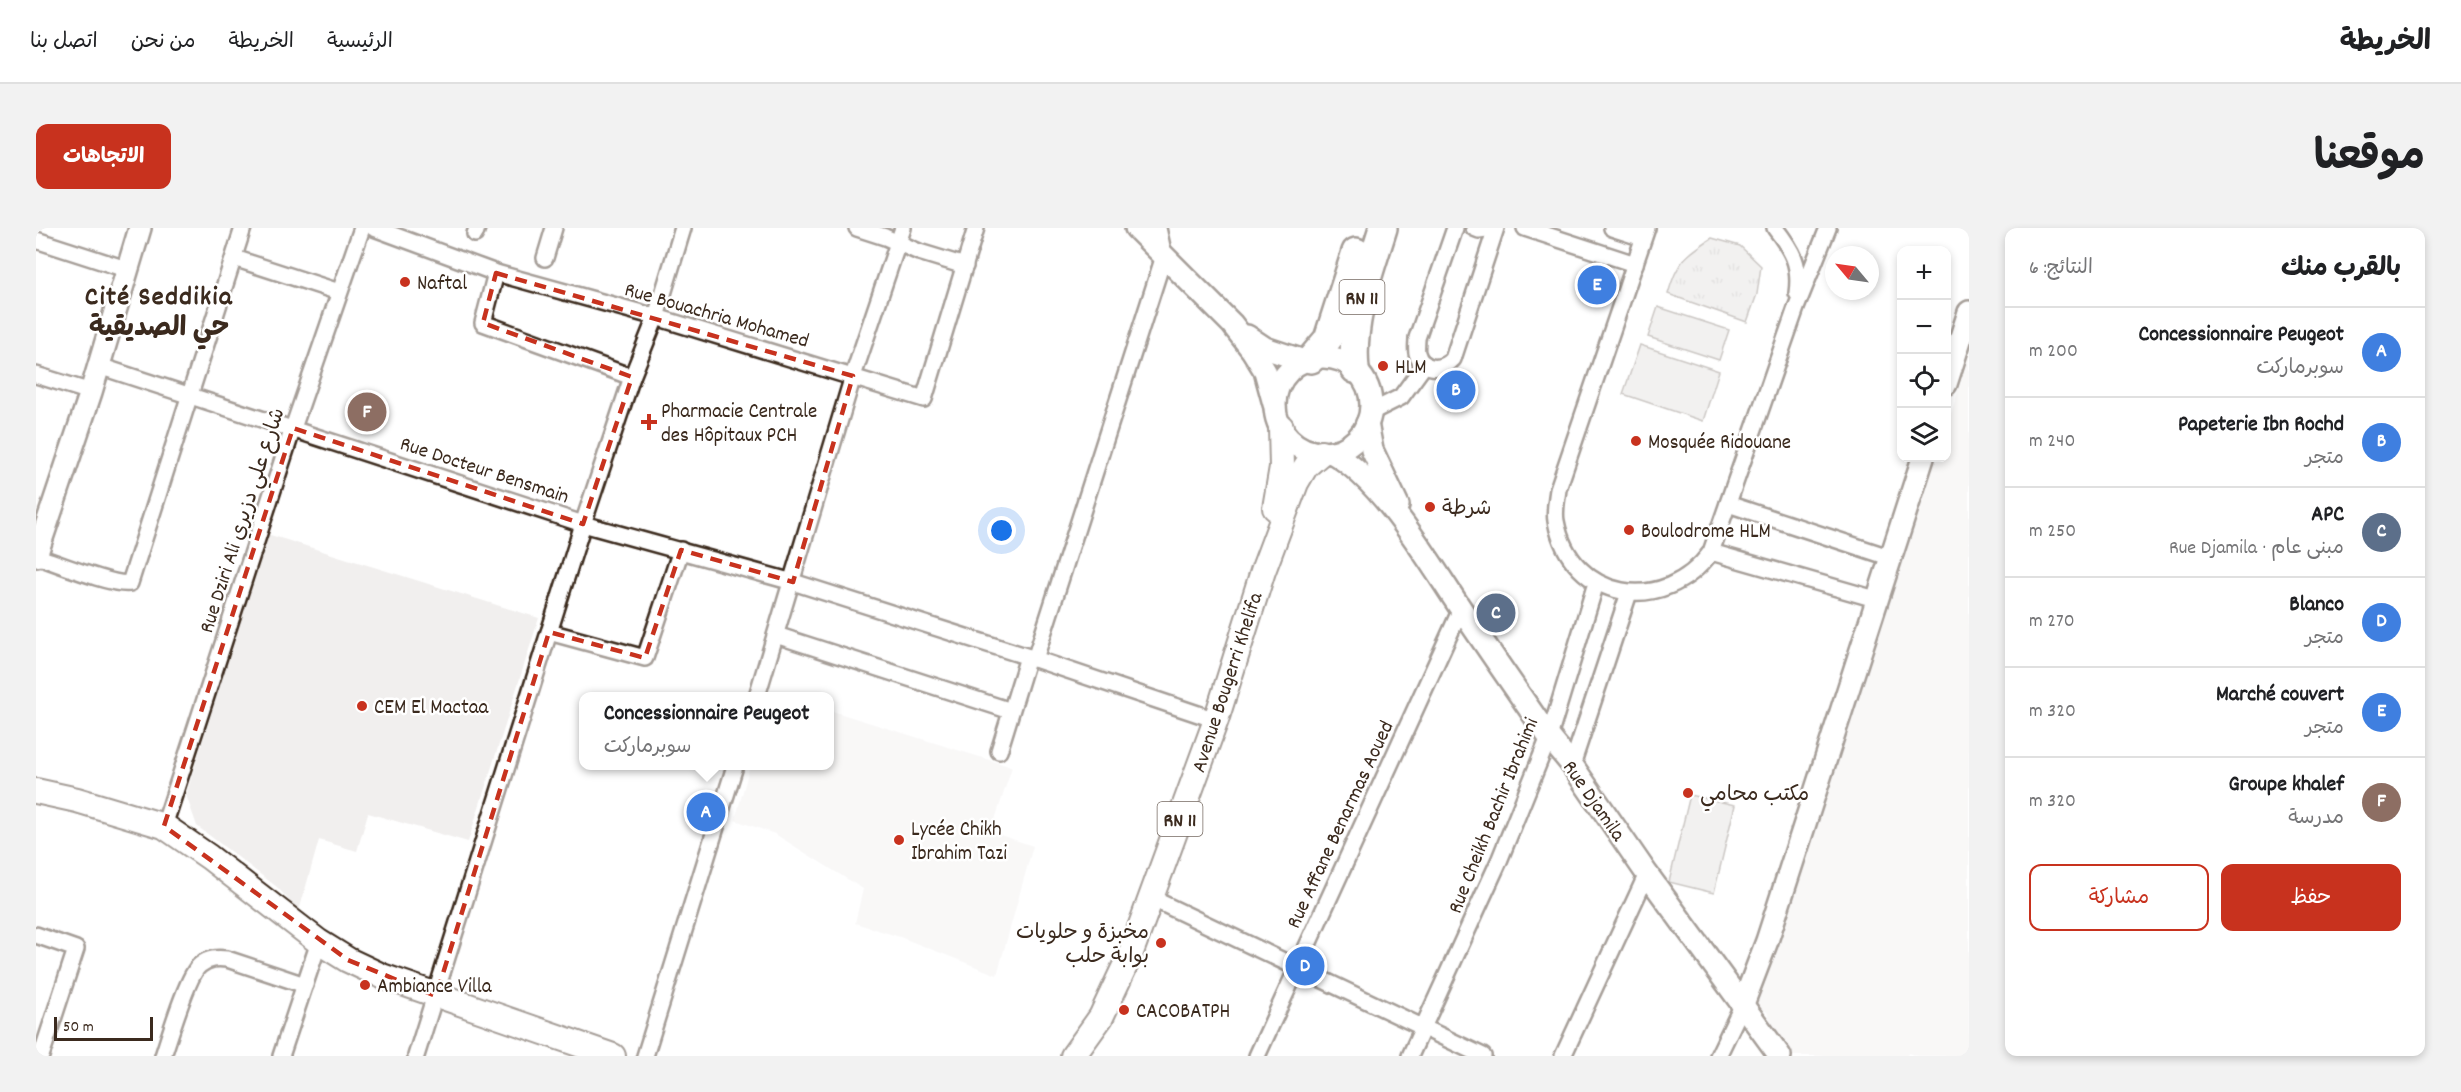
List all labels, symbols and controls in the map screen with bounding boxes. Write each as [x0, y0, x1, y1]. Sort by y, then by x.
text: الخريطة [2340, 24, 2431, 64]
text: اتصل بنا [30, 28, 98, 58]
text: من نحن [131, 28, 195, 58]
text: الخريطة [228, 28, 294, 58]
text: الرئيسية [327, 28, 393, 58]
button: الاتجاهات [36, 124, 171, 189]
text: موقعنا [2314, 130, 2425, 190]
north arrow [1825, 246, 1879, 300]
map controls [1897, 246, 1951, 462]
button: + [1897, 246, 1951, 300]
text: بالقرب منك [2281, 251, 2401, 288]
text: النتائج: 6 [2029, 255, 2093, 283]
pin: E [1578, 262, 1616, 308]
place label: Naftal [417, 270, 467, 300]
marker: Naftal [398, 275, 412, 289]
street label: Rue Bouachria Mohamed [620, 276, 812, 358]
district label: Cité Seddikia حي الصديقية [85, 279, 233, 350]
road number: RN 11 [1340, 280, 1384, 314]
button: − [1897, 300, 1951, 354]
text: Concessionnaire Peugeot [2138, 320, 2344, 351]
text: 200 m [2029, 338, 2078, 366]
text: A [2376, 338, 2387, 366]
place label: HLM [1395, 354, 1427, 384]
button: locate [1897, 354, 1951, 408]
text: سوبرماركت [2256, 355, 2344, 383]
marker: HLM [1376, 359, 1390, 373]
pin: B [1436, 368, 1476, 412]
pin: F [348, 390, 386, 435]
place label: Pharmacie Centrale des Hôpitaux PCH [661, 398, 817, 452]
street label: Rue Dziri Ali شارع علي دزيري [193, 405, 295, 638]
button: layers [1897, 408, 1951, 462]
text: Papeterie Ibn Rochd [2178, 410, 2344, 441]
marker: Pharmacie Centrale des Hôpitaux PCH [642, 415, 656, 429]
text: 240 m [2029, 428, 2075, 456]
text: B [2377, 428, 2386, 456]
place label: Mosquée Ridouane [1648, 429, 1791, 459]
street label: Rue Docteur Bensmain [396, 430, 572, 513]
marker: Mosquée Ridouane [1629, 434, 1643, 448]
text: متجر [2305, 445, 2344, 473]
place label: شرطة [1442, 495, 1492, 525]
marker: شرطة [1423, 500, 1437, 514]
text: APC [2311, 500, 2344, 531]
your location [987, 516, 1016, 545]
place label: Boulodrome HLM [1641, 518, 1771, 548]
text: 250 m [2029, 518, 2076, 546]
text: C [2377, 518, 2386, 546]
marker: Boulodrome HLM [1622, 523, 1636, 537]
text: مبنى عام · Rue Djamila [2169, 535, 2344, 563]
street label: Avenue Bougerri Khelifa [1186, 588, 1273, 777]
pin: C [1476, 590, 1516, 636]
text: Blanco [2289, 590, 2344, 621]
text: 270 m [2029, 608, 2075, 636]
text: D [2376, 608, 2387, 636]
text: متجر [2305, 625, 2344, 653]
text: Marché couvert [2216, 680, 2344, 711]
popup [579, 692, 834, 770]
place label: CEM El Mactaa [374, 694, 490, 724]
text: 320 m [2029, 698, 2076, 726]
text: E [2377, 698, 2386, 726]
marker: CEM El Mactaa [355, 699, 369, 713]
text: Concessionnaire Peugeot [604, 699, 809, 730]
street label: Rue Cheikh Bachir Ibrahimi [1442, 714, 1548, 919]
text: متجر [2305, 715, 2344, 743]
street label: Rue Affane Benarmas Aoued [1280, 717, 1403, 934]
text: سوبرماركت [604, 734, 692, 762]
street label: Rue Djamila [1554, 755, 1632, 849]
text: Groupe khalef [2229, 770, 2344, 801]
place label: مكتب محامي [1700, 781, 1809, 812]
marker: مكتب محامي [1681, 786, 1695, 800]
text: 320 m [2029, 788, 2076, 816]
text: F [2377, 788, 2386, 816]
pin: A [686, 790, 726, 834]
road number: RN 11 [1158, 802, 1202, 836]
text: مدرسة [2288, 805, 2344, 833]
place label: Lycée Chikh Ibrahim Tazi [911, 816, 1007, 870]
marker: Lycée Chikh Ibrahim Tazi [892, 833, 906, 847]
button: مشاركة [2029, 864, 2209, 931]
button: حفظ [2221, 864, 2401, 931]
place label: مخبزة و حلويات بوابة حلب [1016, 919, 1149, 973]
marker: مخبزة و حلويات بوابة حلب [1154, 936, 1168, 950]
pin: D [1286, 944, 1324, 988]
place label: Ambiance Villa [377, 973, 493, 1003]
marker: Ambiance Villa [358, 978, 372, 992]
place label: CACOBATPH [1136, 998, 1230, 1028]
marker: CACOBATPH [1117, 1003, 1131, 1017]
scale bar [54, 1014, 153, 1042]
text: 50 m [63, 1016, 94, 1039]

